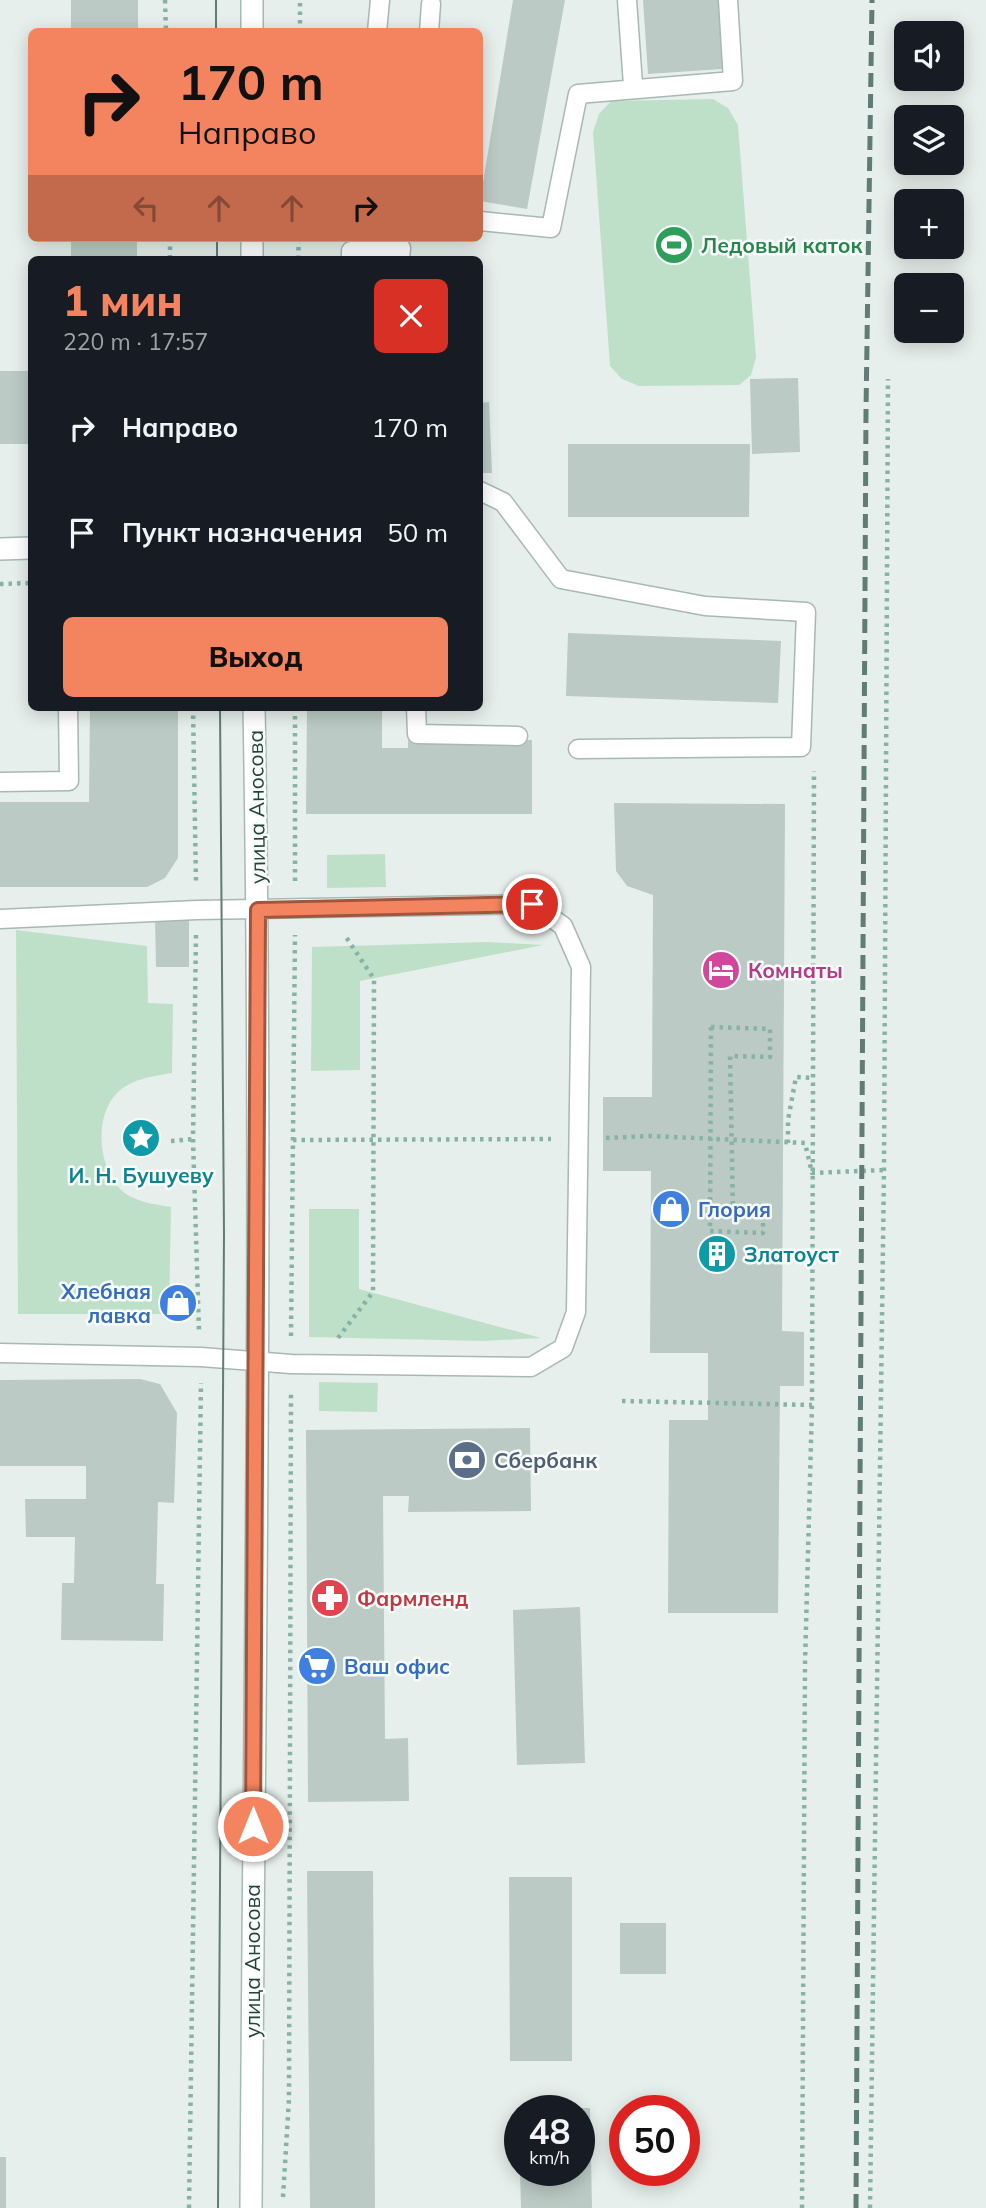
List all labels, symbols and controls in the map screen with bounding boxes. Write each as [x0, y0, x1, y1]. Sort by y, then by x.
map controls [894, 21, 964, 343]
button: sound [894, 21, 964, 91]
text: 170 m [178, 51, 324, 112]
icon: right [63, 56, 154, 147]
button: layers [894, 105, 964, 175]
text: Направо [178, 112, 317, 152]
icon: left [127, 189, 165, 227]
icon: ahead [200, 189, 238, 227]
icon: ahead [273, 189, 311, 227]
icon: right [346, 189, 384, 227]
button: + [894, 189, 964, 259]
sports icon: Ледовый каток [653, 224, 695, 266]
place label: Ледовый каток [701, 232, 863, 258]
button: − [894, 273, 964, 343]
text: 1 мин [63, 274, 183, 327]
button: close [374, 279, 448, 353]
text: 220 m · 17:57 [63, 327, 208, 356]
icon: right [63, 409, 101, 447]
text: Направо [122, 411, 238, 444]
text: 170 m [372, 411, 448, 444]
icon: arrive [63, 514, 101, 552]
text: Пункт назначения [122, 516, 363, 549]
text: 50 m [387, 516, 448, 549]
button: Выход [63, 617, 448, 697]
street label: улица Аносова [242, 730, 270, 884]
pin [502, 874, 562, 934]
icon: arrive [513, 885, 551, 923]
hotel icon: Комнаты [700, 949, 742, 991]
place label: Комнаты [748, 957, 843, 983]
place icon: И. Н. Бушуеву [120, 1117, 162, 1159]
place label: И. Н. Бушуеву [68, 1162, 214, 1188]
shop icon: Глория [650, 1188, 692, 1230]
place label: Глория [698, 1196, 771, 1222]
building icon: Златоуст [696, 1233, 738, 1275]
place label: Златоуст [744, 1241, 840, 1267]
place label: Хлебная лавка [60, 1278, 151, 1328]
shop icon: Хлебная лавка [157, 1282, 199, 1324]
bank icon: Сбербанк [446, 1439, 488, 1481]
place label: Сбербанк [494, 1447, 598, 1473]
pharmacy icon: Фармленд [309, 1577, 351, 1619]
place label: Фармленд [357, 1585, 468, 1611]
supermarket icon: Ваш офис [296, 1645, 338, 1687]
place label: Ваш офис [344, 1653, 450, 1679]
position arrow [216, 1789, 290, 1863]
street label: улица Аносова [239, 1884, 265, 2038]
speed limit sign: 50 [609, 2095, 700, 2186]
text: 48 [528, 2109, 571, 2153]
text: km/h [529, 2146, 570, 2169]

